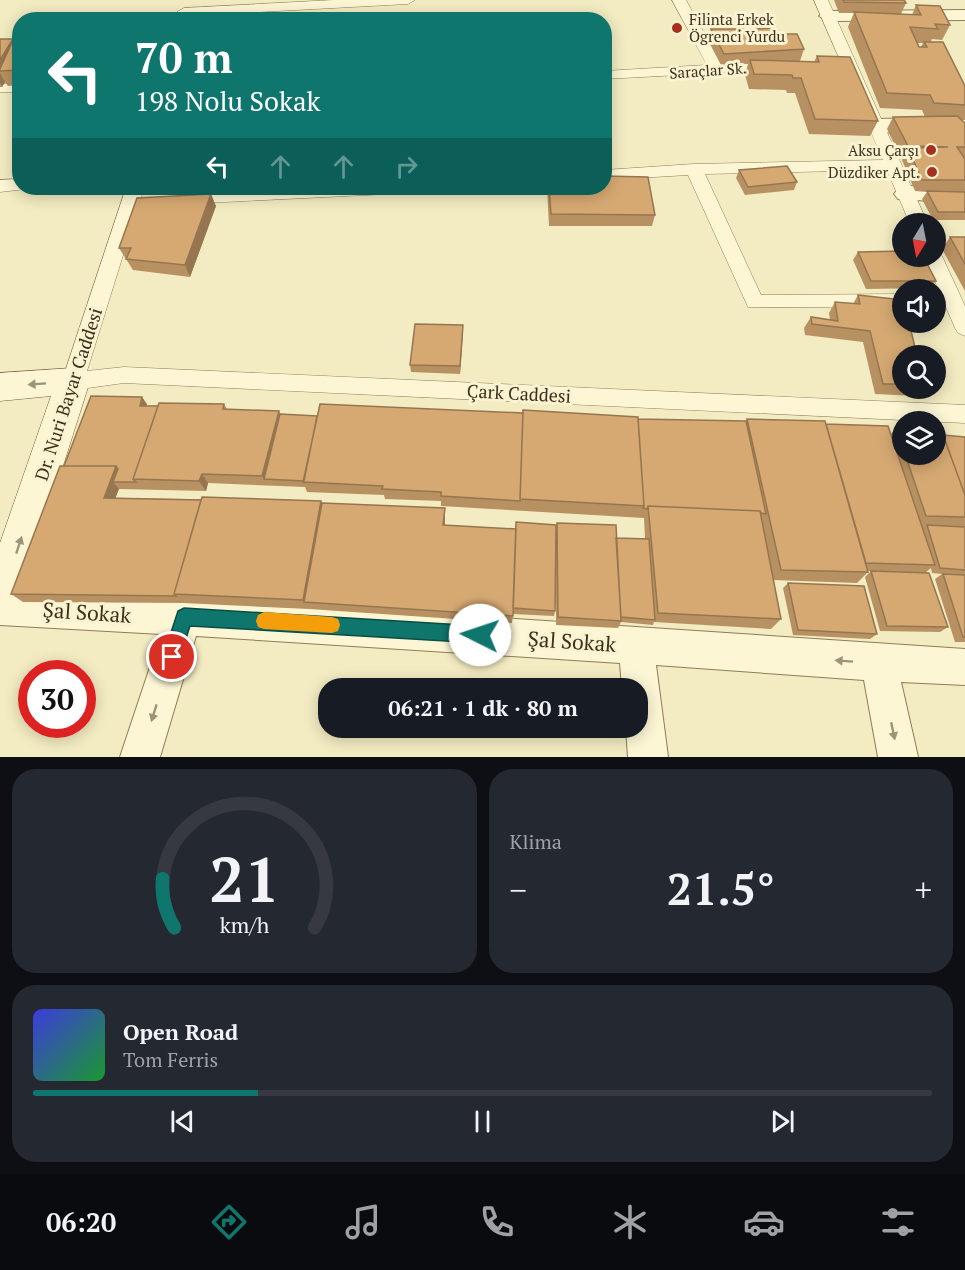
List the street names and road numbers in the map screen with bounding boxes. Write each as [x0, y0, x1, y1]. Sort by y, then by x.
street label: Saraçlar Sk. [669, 57, 747, 83]
street label: Dr. Nuri Bayar Caddesi [29, 305, 107, 483]
street label: Çark Caddesi [466, 378, 572, 408]
street label: Şal Sokak [42, 595, 132, 629]
street label: Şal Sokak [527, 624, 617, 658]

